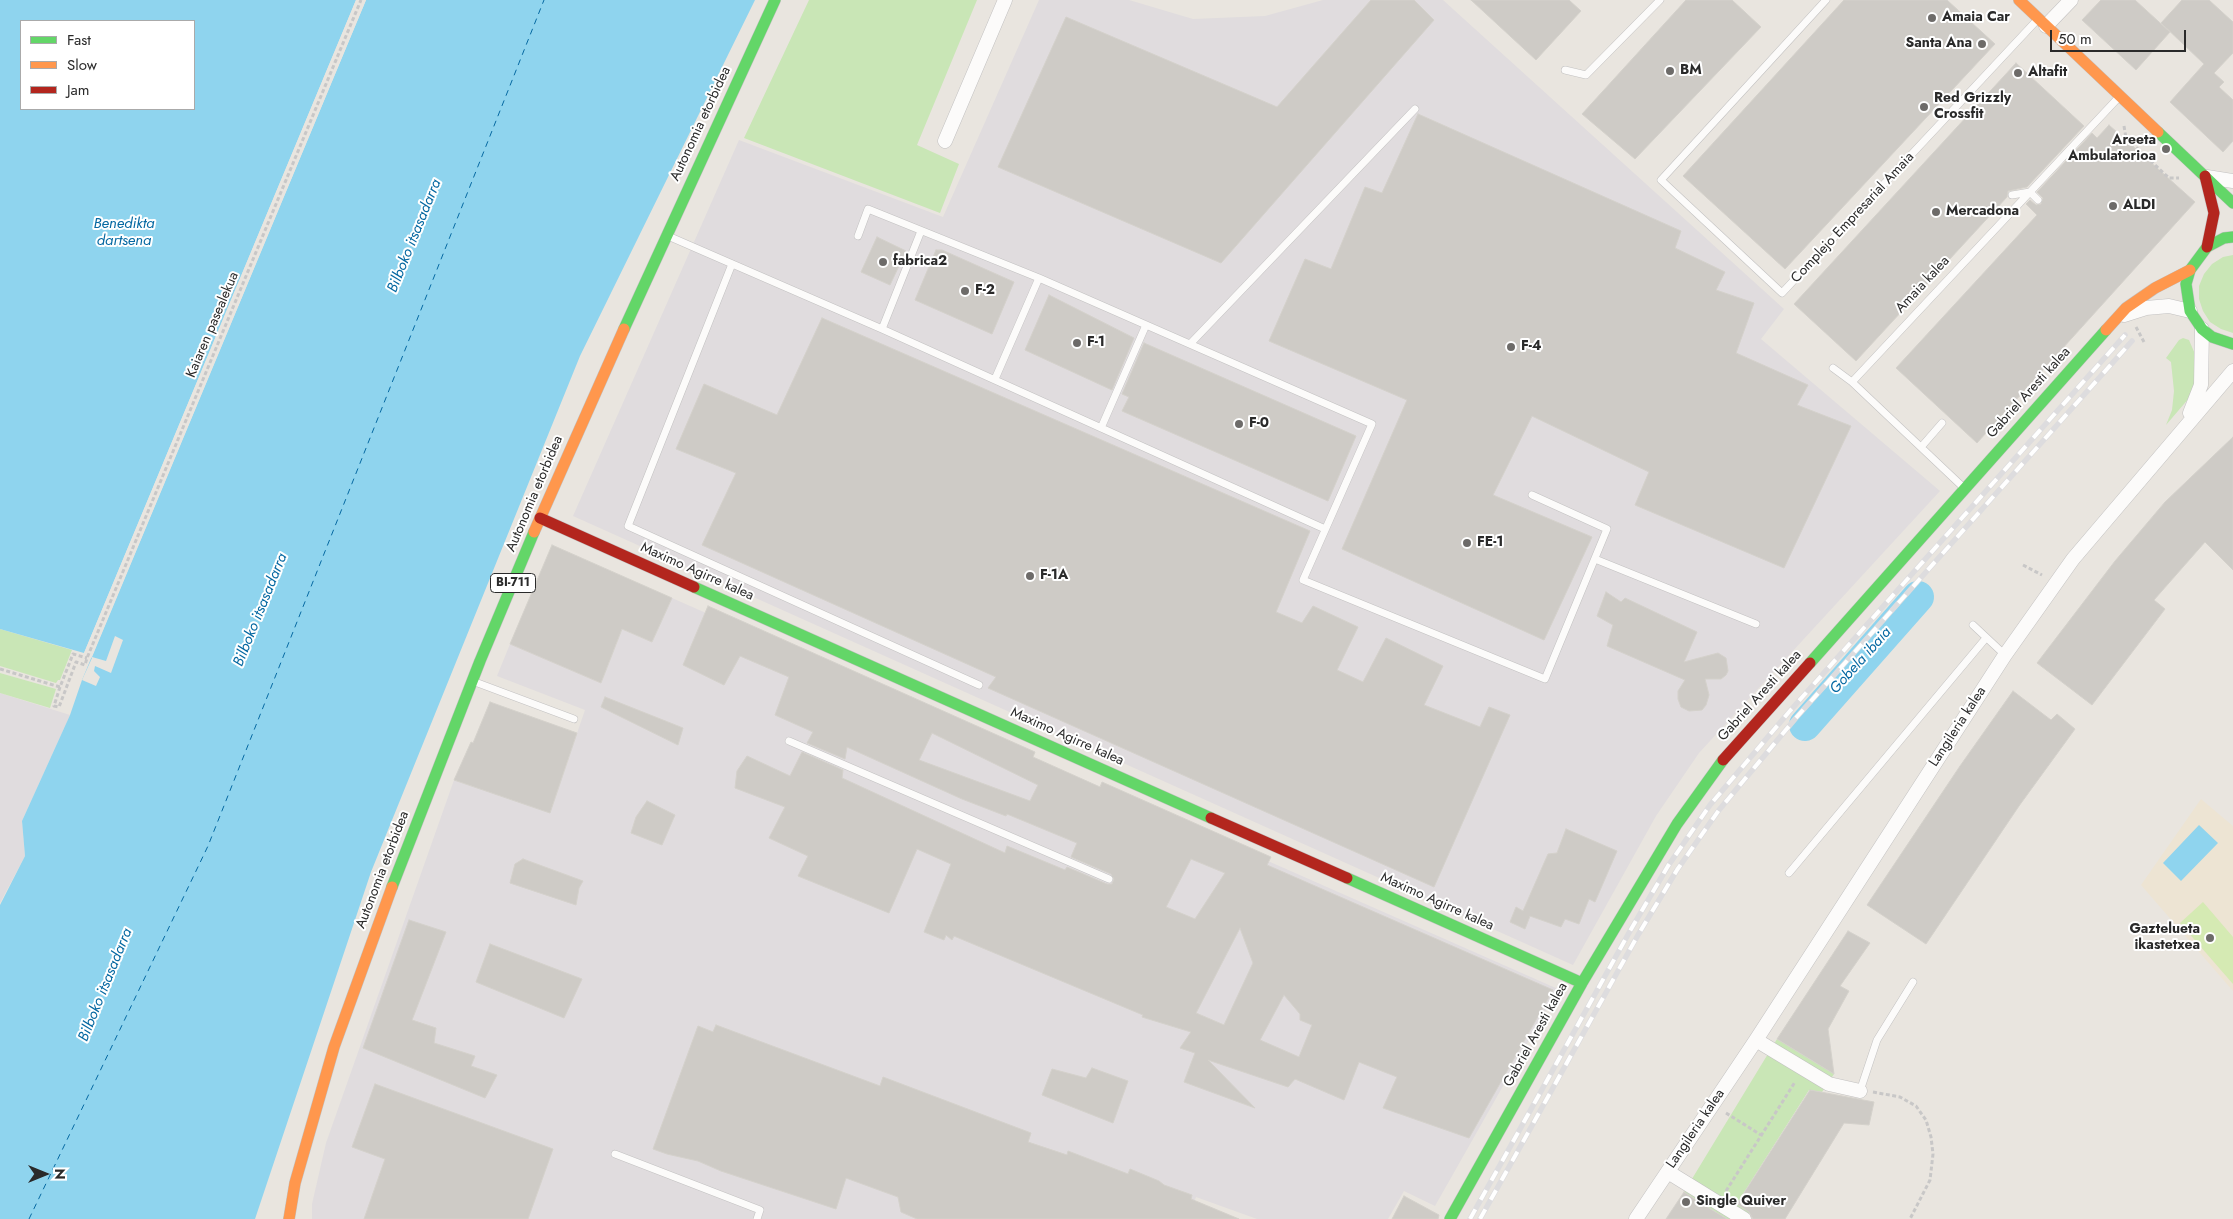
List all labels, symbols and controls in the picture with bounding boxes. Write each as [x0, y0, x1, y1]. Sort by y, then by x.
place label: Amaia Car [1942, 10, 2010, 26]
marker: Amaia Car [1926, 12, 1938, 24]
legend [20, 20, 195, 110]
scale bar [2053, 20, 2189, 52]
text: 50 m [2058, 28, 2092, 50]
text: Fast [67, 29, 91, 51]
place label: Santa Ana [1906, 36, 1972, 52]
marker: Santa Ana [1976, 38, 1988, 50]
text: Slow [67, 54, 97, 76]
place label: BM [1680, 63, 1702, 79]
street label: Autonomia etorbidea [667, 64, 735, 184]
marker: BM [1664, 65, 1676, 77]
place label: Altafit [2028, 65, 2067, 81]
marker: Altafit [2012, 67, 2024, 79]
text: Jam [67, 79, 90, 101]
place label: Red Grizzly Crossfit [1934, 91, 2011, 124]
marker: Red Grizzly Crossfit [1918, 101, 1930, 113]
place label: Areeta Ambulatorioa [2068, 133, 2156, 166]
marker: Areeta Ambulatorioa [2160, 143, 2172, 155]
street label: Complejo Empresarial Amaia [1788, 149, 1918, 287]
water label: Bilboko itsasadarra [384, 177, 446, 295]
place label: ALDI [2123, 198, 2155, 214]
marker: ALDI [2107, 200, 2119, 212]
place label: Mercadona [1946, 204, 2019, 220]
marker: Mercadona [1930, 206, 1942, 218]
water label: Benedikta dartsena [93, 215, 155, 250]
street label: Amaia kalea [1892, 253, 1954, 317]
place label: fabrica2 [893, 254, 947, 270]
marker: fabrica2 [877, 256, 889, 268]
street label: Kaiaren pasealekua [183, 270, 243, 380]
place label: F-2 [975, 283, 995, 299]
marker: F-2 [959, 285, 971, 297]
place label: F-1 [1087, 335, 1105, 351]
marker: F-1 [1071, 337, 1083, 349]
place label: F-4 [1521, 339, 1542, 355]
marker: F-4 [1505, 341, 1517, 353]
street label: Gabriel Aresti kalea [1984, 344, 2074, 442]
place label: F-0 [1249, 416, 1269, 432]
marker: F-0 [1233, 418, 1245, 430]
street label: Autonomia etorbidea [503, 433, 567, 555]
place label: FE-1 [1477, 535, 1503, 551]
marker: FE-1 [1461, 537, 1473, 549]
street label: Maximo Agirre kalea [638, 539, 756, 605]
water label: Bilboko itsasadarra [230, 551, 292, 669]
place label: F-1A [1040, 568, 1068, 584]
marker: F-1A [1024, 570, 1036, 582]
road number: BI-711 [490, 574, 536, 592]
water label: Gobela ibaia [1826, 624, 1896, 698]
street label: Gabriel Aresti kalea [1715, 647, 1805, 745]
street label: Langileria kalea [1926, 684, 1990, 770]
street label: Maximo Agirre kalea [1008, 704, 1126, 770]
street label: Autonomia etorbidea [353, 809, 413, 931]
street label: Maximo Agirre kalea [1378, 869, 1496, 935]
place label: Gaztelueta ikastetxea [2129, 922, 2200, 954]
water label: Bilboko itsasadarra [75, 926, 137, 1044]
marker: Gaztelueta ikastetxea [2204, 932, 2216, 944]
street label: Gabriel Aresti kalea [1500, 980, 1572, 1090]
street label: Langileria kalea [1663, 1086, 1729, 1172]
north arrow [20, 1149, 70, 1199]
text: N [50, 1168, 70, 1180]
place label: Single Quiver [1696, 1194, 1786, 1210]
marker: Single Quiver [1680, 1196, 1692, 1208]

